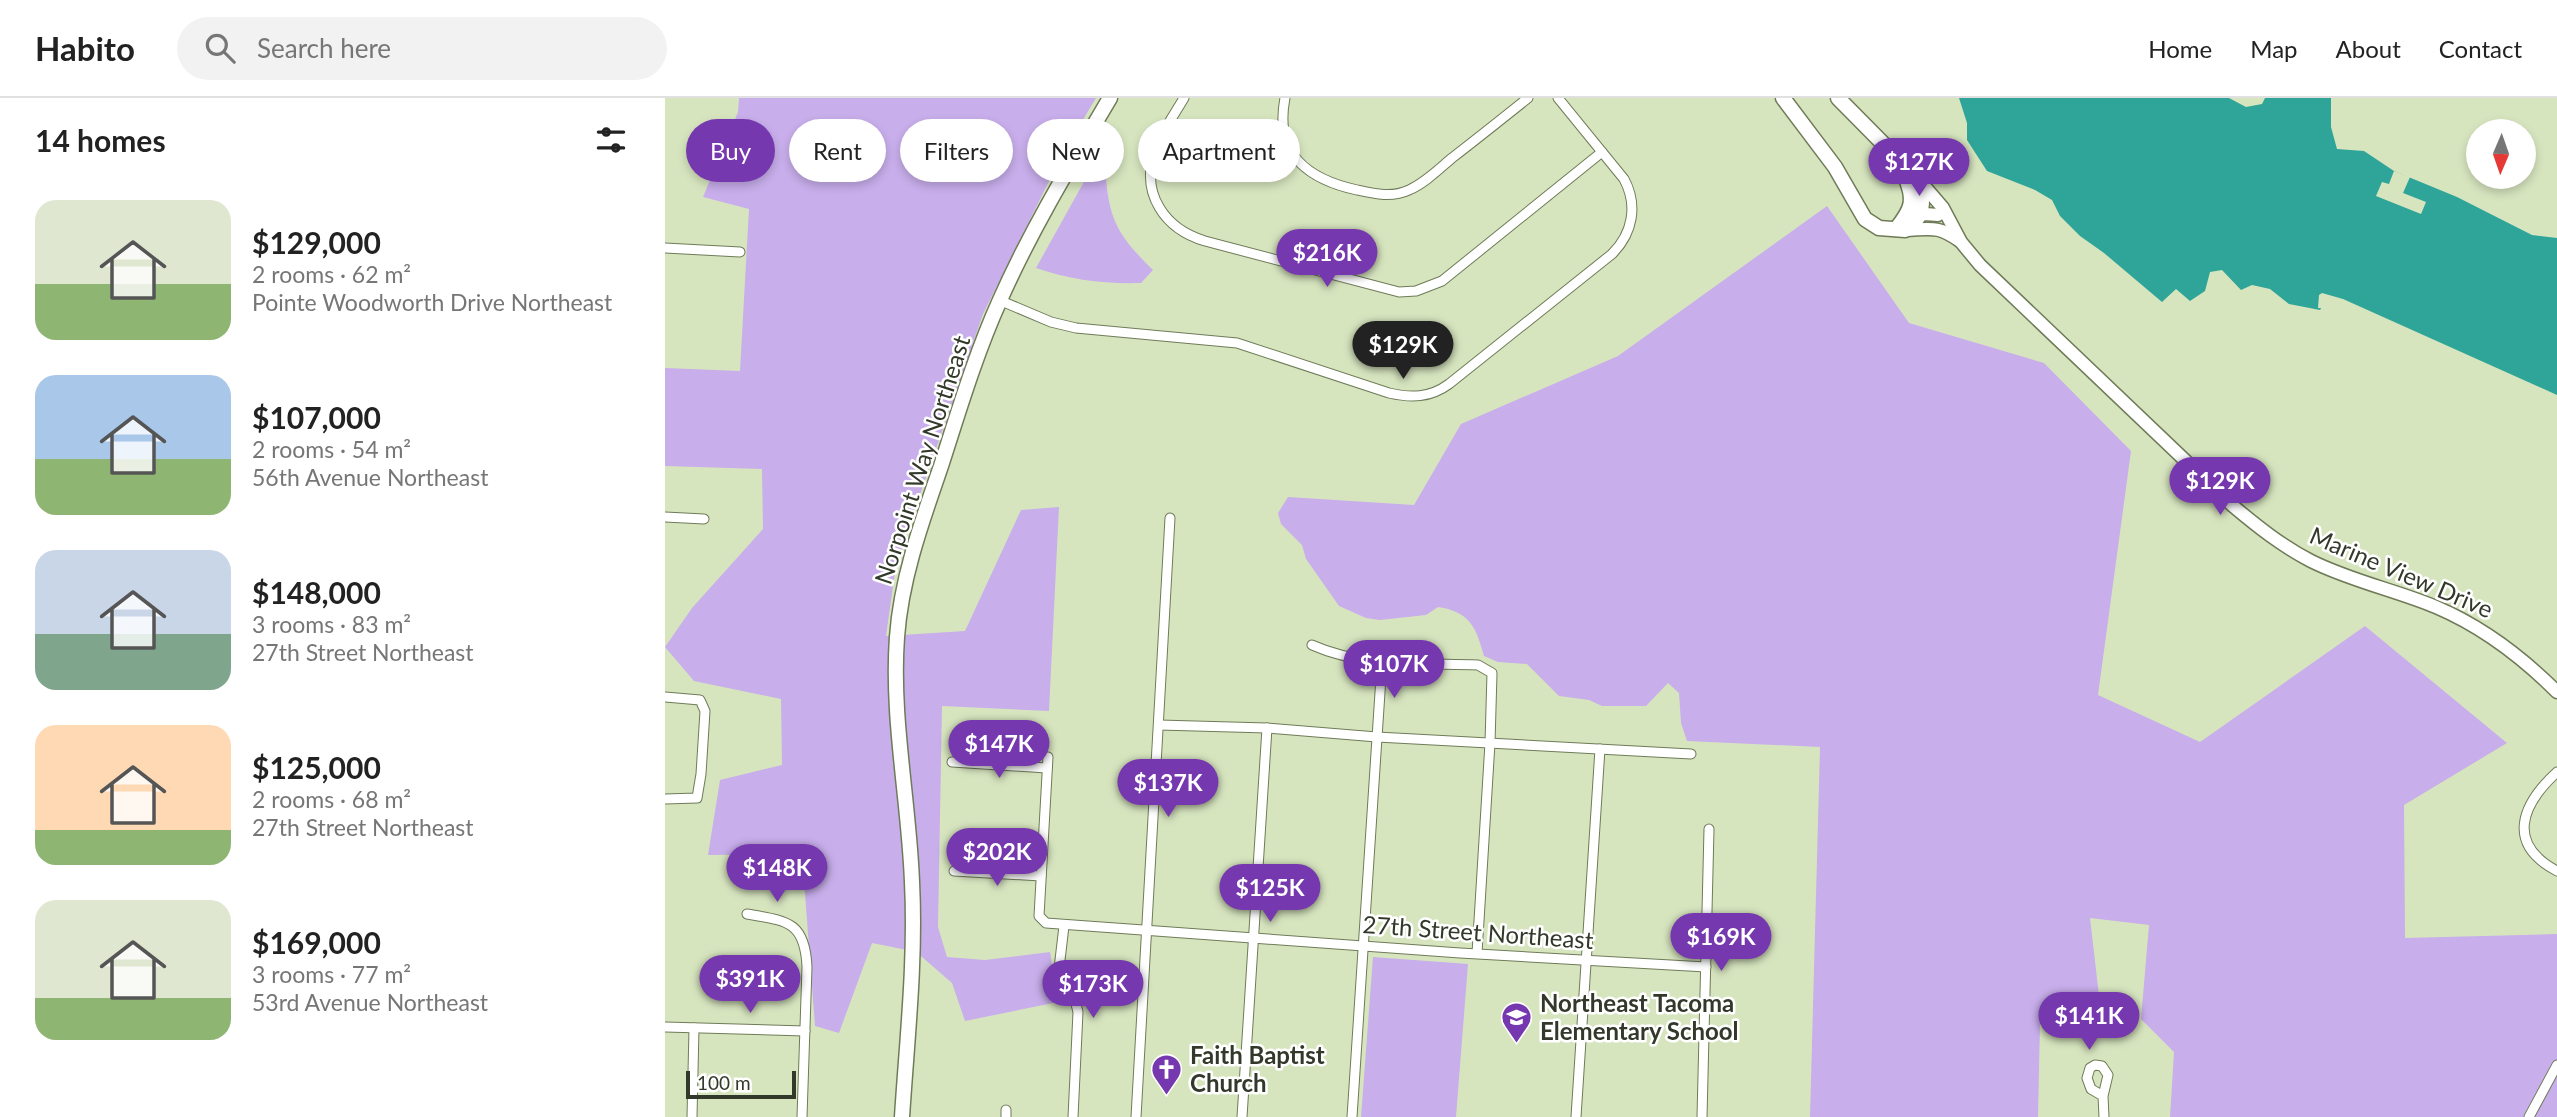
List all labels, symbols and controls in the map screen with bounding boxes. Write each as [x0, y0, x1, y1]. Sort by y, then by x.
search box [177, 17, 667, 80]
text: Habito [35, 28, 135, 68]
icon: search [201, 29, 239, 67]
text: Search here [257, 32, 391, 64]
text: Home [2148, 34, 2212, 63]
text: Map [2250, 34, 2298, 63]
text: About [2336, 34, 2401, 63]
text: Contact [2439, 34, 2522, 63]
chip: Buy [686, 119, 775, 182]
chip: Rent [789, 119, 886, 182]
chip: Filters [900, 119, 1013, 182]
chip: New [1027, 119, 1124, 182]
chip: Apartment [1138, 119, 1300, 182]
north arrow [2466, 119, 2536, 189]
map controls [2466, 119, 2536, 189]
icon: filters [592, 121, 630, 159]
text: 14 homes [35, 122, 166, 158]
pin: $127K [1870, 139, 1968, 198]
text: $127K [1884, 147, 1954, 175]
text: $129,000 [252, 224, 381, 260]
icon: home [91, 228, 175, 312]
pin: $216K [1278, 230, 1376, 289]
text: $216K [1292, 238, 1362, 266]
text: 2 rooms · 62 m² [252, 260, 411, 288]
text: Pointe Woodworth Drive Northeast [252, 288, 612, 316]
pin: $129K [1354, 322, 1452, 381]
text: $129K [1368, 330, 1438, 358]
street label: Norpoint Way Northeast [868, 331, 976, 588]
text: $107,000 [252, 399, 381, 435]
icon: home [91, 403, 175, 487]
text: 2 rooms · 54 m² [252, 435, 411, 463]
pin: $129K [2171, 458, 2269, 517]
text: 56th Avenue Northeast [252, 463, 488, 491]
text: $129K [2185, 466, 2255, 494]
street label: Marine View Drive [2306, 520, 2497, 623]
text: $148,000 [252, 574, 381, 610]
icon: home [91, 578, 175, 662]
text: 3 rooms · 83 m² [252, 610, 411, 638]
text: 27th Street Northeast [252, 638, 474, 666]
pin: $107K [1345, 640, 1443, 700]
text: $107K [1359, 649, 1429, 677]
pin: $147K [950, 720, 1048, 780]
text: $147K [964, 729, 1034, 757]
text: $125,000 [252, 749, 381, 785]
icon: home [91, 753, 175, 837]
pin: $137K [1119, 760, 1217, 819]
text: $137K [1133, 768, 1203, 796]
text: 2 rooms · 68 m² [252, 785, 411, 813]
text: 27th Street Northeast [252, 813, 474, 841]
pin: $202K [948, 828, 1046, 888]
text: $202K [962, 837, 1032, 865]
pin: $148K [728, 844, 826, 904]
text: $148K [742, 853, 812, 881]
pin: $125K [1221, 864, 1319, 924]
text: $125K [1235, 873, 1305, 901]
street label: 27th Street Northeast [1362, 909, 1595, 954]
pin: $169K [1672, 914, 1770, 973]
text: $169K [1686, 922, 1756, 950]
text: $169,000 [252, 924, 381, 960]
icon: home [91, 928, 175, 1012]
pin: $391K [701, 956, 799, 1015]
text: 3 rooms · 77 m² [252, 960, 411, 988]
pin: $173K [1044, 960, 1142, 1020]
text: $391K [715, 964, 785, 992]
text: $173K [1058, 969, 1128, 997]
text: 53rd Avenue Northeast [252, 988, 488, 1016]
place label: Northeast Tacoma Elementary School [1540, 988, 1739, 1045]
pin: $141K [2040, 992, 2138, 1052]
school or university icon: Northeast Tacoma Elementary School [1500, 1001, 1534, 1045]
text: $141K [2054, 1001, 2124, 1029]
place label: Faith Baptist Church [1190, 1040, 1325, 1097]
church icon: Faith Baptist Church [1150, 1053, 1184, 1097]
scale bar [686, 1068, 796, 1100]
text: 100 m [697, 1071, 751, 1094]

